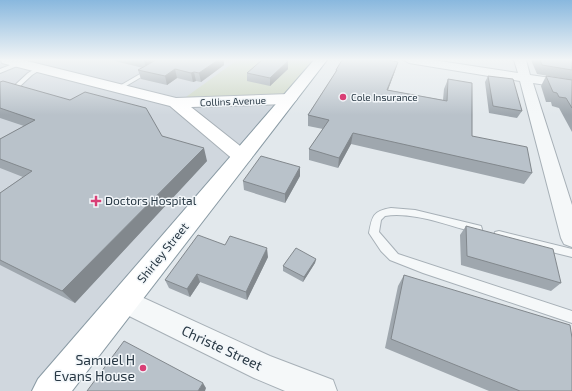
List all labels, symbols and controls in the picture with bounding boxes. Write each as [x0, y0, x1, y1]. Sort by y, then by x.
place label: Cole Insurance [351, 91, 418, 103]
marker: Cole Insurance [338, 92, 348, 102]
street label: Collins Avenue [200, 94, 266, 108]
place label: Doctors Hospital [105, 193, 197, 207]
marker: Doctors Hospital [90, 195, 102, 207]
street label: Shirley Street [134, 219, 191, 285]
street label: Christe Street [179, 321, 265, 374]
place label: Samuel H Evans House [54, 351, 135, 384]
marker: Samuel H Evans House [138, 363, 148, 373]

